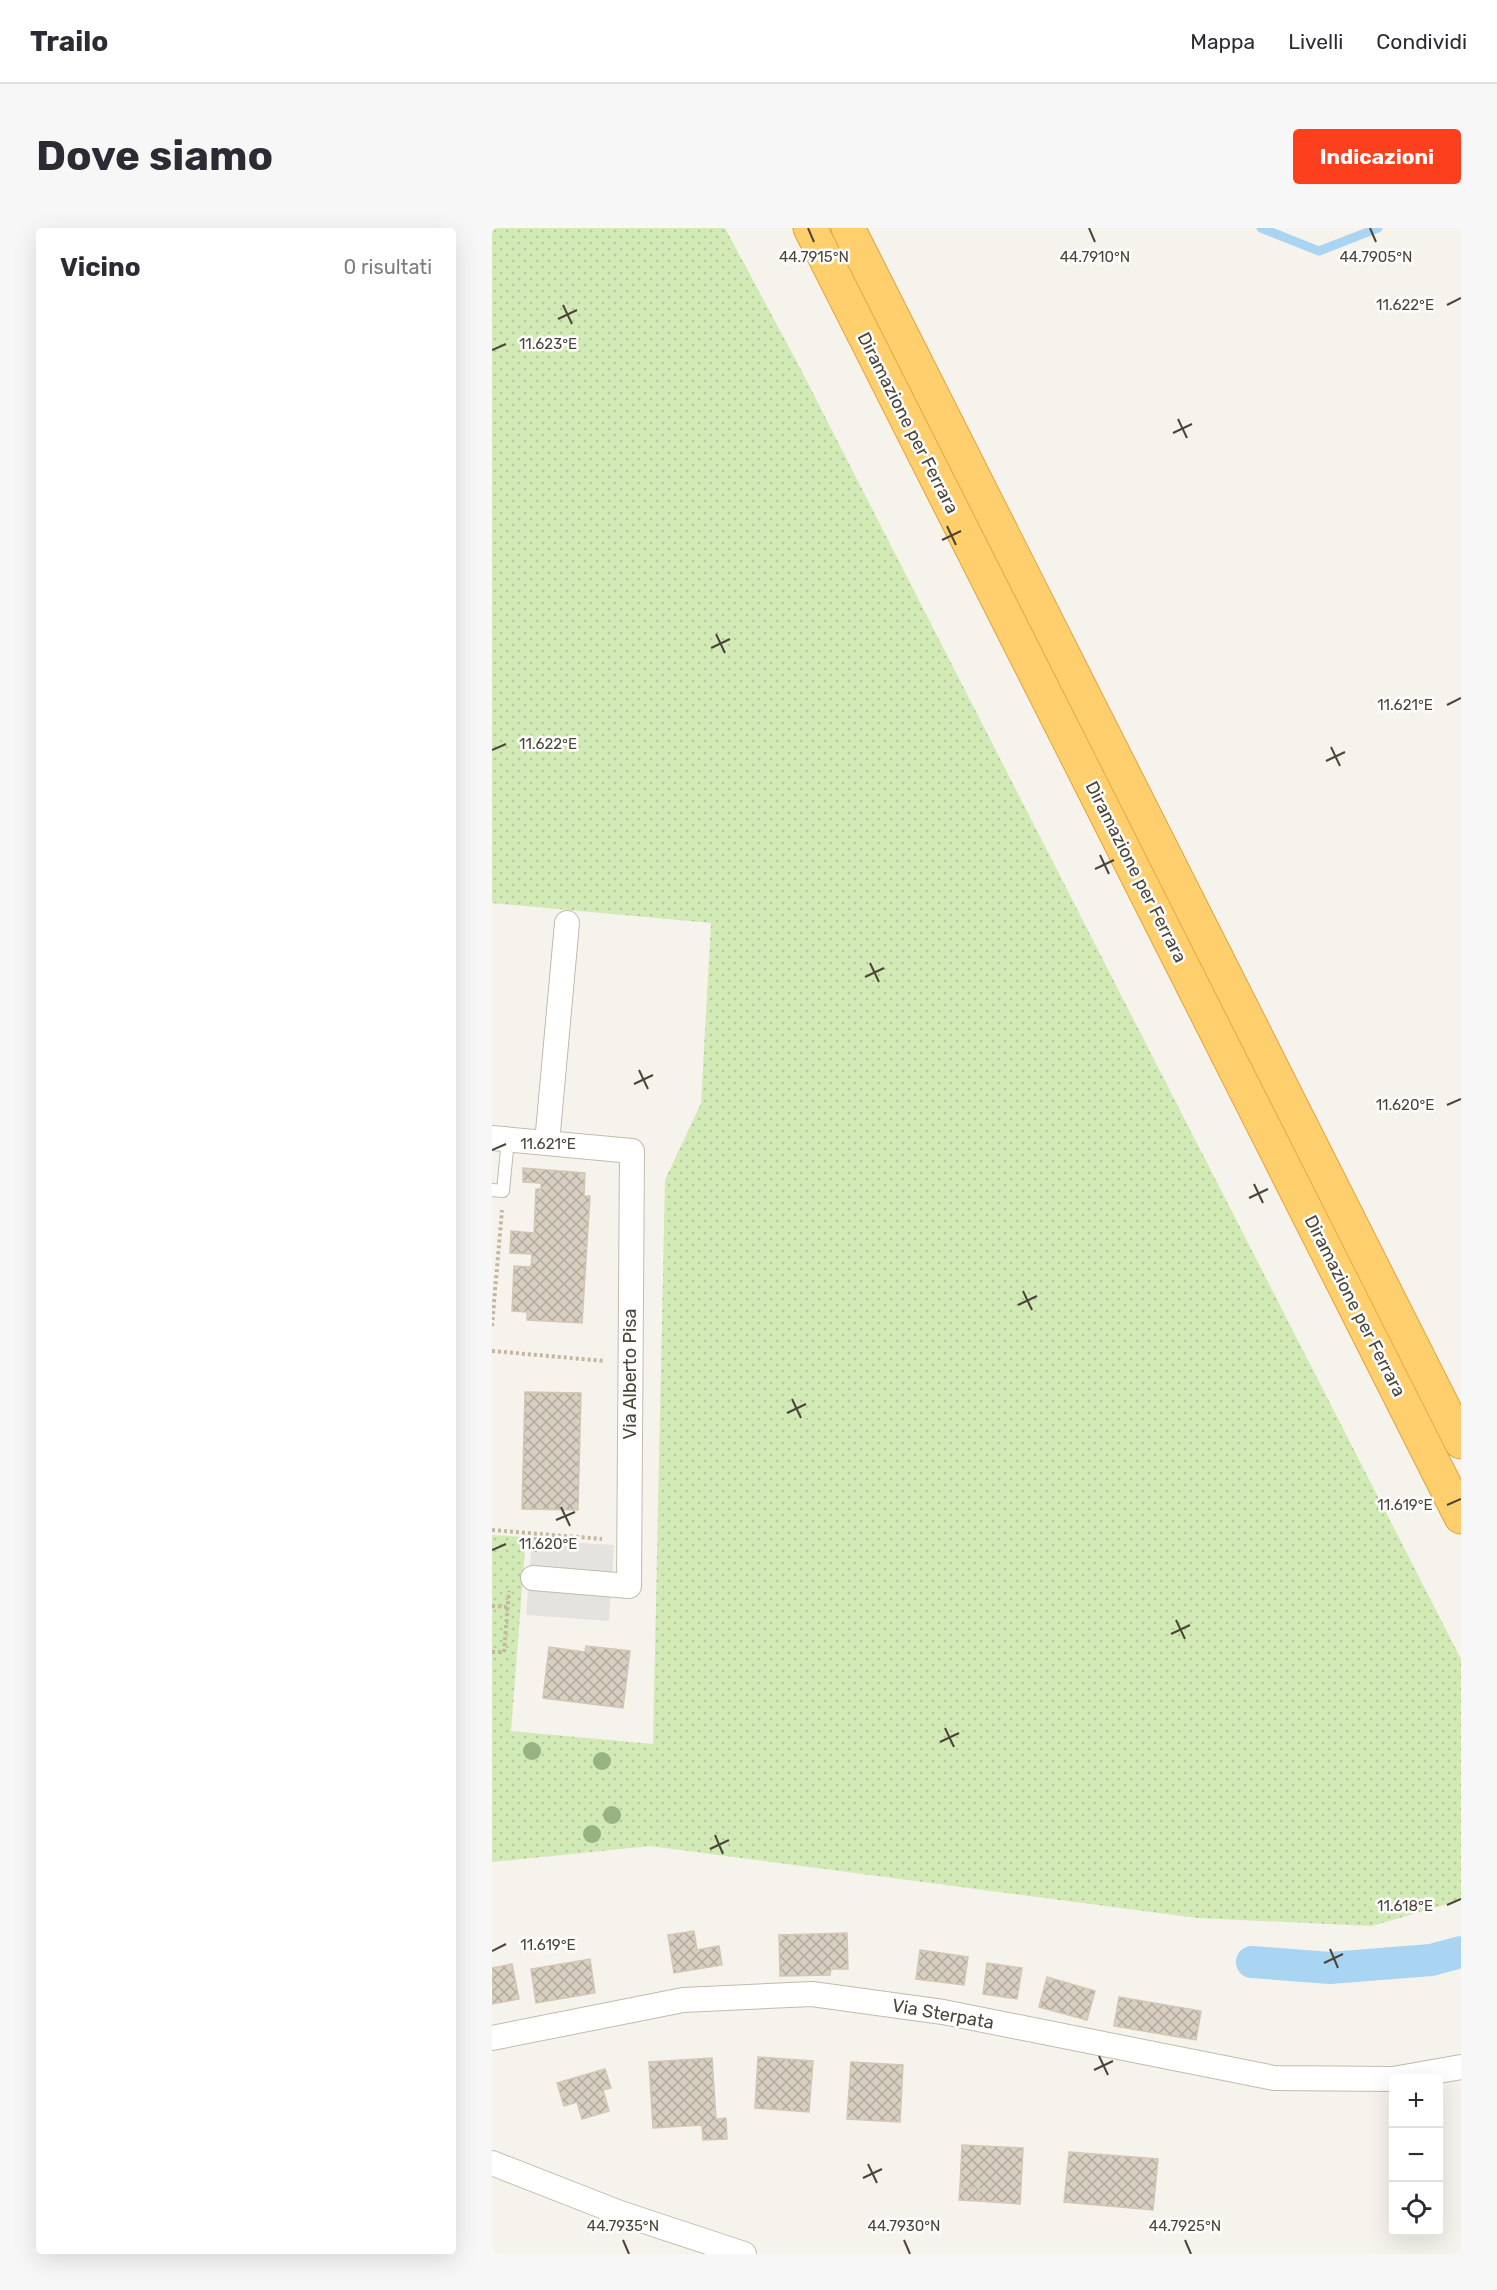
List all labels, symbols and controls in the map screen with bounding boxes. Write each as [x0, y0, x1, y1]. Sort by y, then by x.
text: Trailo [30, 25, 108, 58]
text: Mappa [1190, 29, 1255, 54]
text: Livelli [1288, 29, 1343, 54]
text: Condividi [1376, 29, 1467, 54]
button: Indicazioni [1293, 129, 1461, 184]
text: Dove siamo [36, 131, 273, 181]
text: 44.7915°N [779, 248, 849, 266]
text: 44.7910°N [1060, 248, 1130, 266]
text: 44.7905°N [1340, 248, 1413, 266]
text: Vicino [60, 252, 141, 283]
text: 0 risultati [343, 255, 432, 279]
text: 11.622°E [1376, 296, 1434, 314]
street label: Diramazione per Ferrara [853, 329, 963, 517]
text: 11.623°E [519, 335, 577, 353]
text: 11.621°E [1377, 696, 1433, 714]
text: 11.622°E [519, 735, 577, 753]
street label: Diramazione per Ferrara [1081, 778, 1191, 966]
text: 11.620°E [1376, 1096, 1434, 1114]
text: 11.621°E [520, 1135, 576, 1153]
street label: Diramazione per Ferrara [1300, 1212, 1410, 1400]
street label: Via Alberto Pisa [619, 1309, 641, 1439]
text: 11.619°E [1377, 1496, 1433, 1514]
text: 11.620°E [519, 1535, 577, 1553]
text: 11.618°E [1377, 1897, 1433, 1915]
text: 11.619°E [520, 1936, 576, 1954]
street label: Via Sterpata [890, 1994, 996, 2034]
map controls [1389, 2074, 1443, 2236]
button: + [1389, 2074, 1443, 2128]
button: − [1389, 2128, 1443, 2182]
button: locate [1389, 2182, 1443, 2236]
text: 44.7935°N [587, 2217, 659, 2235]
text: 44.7930°N [868, 2217, 940, 2235]
text: 44.7925°N [1149, 2217, 1221, 2235]

